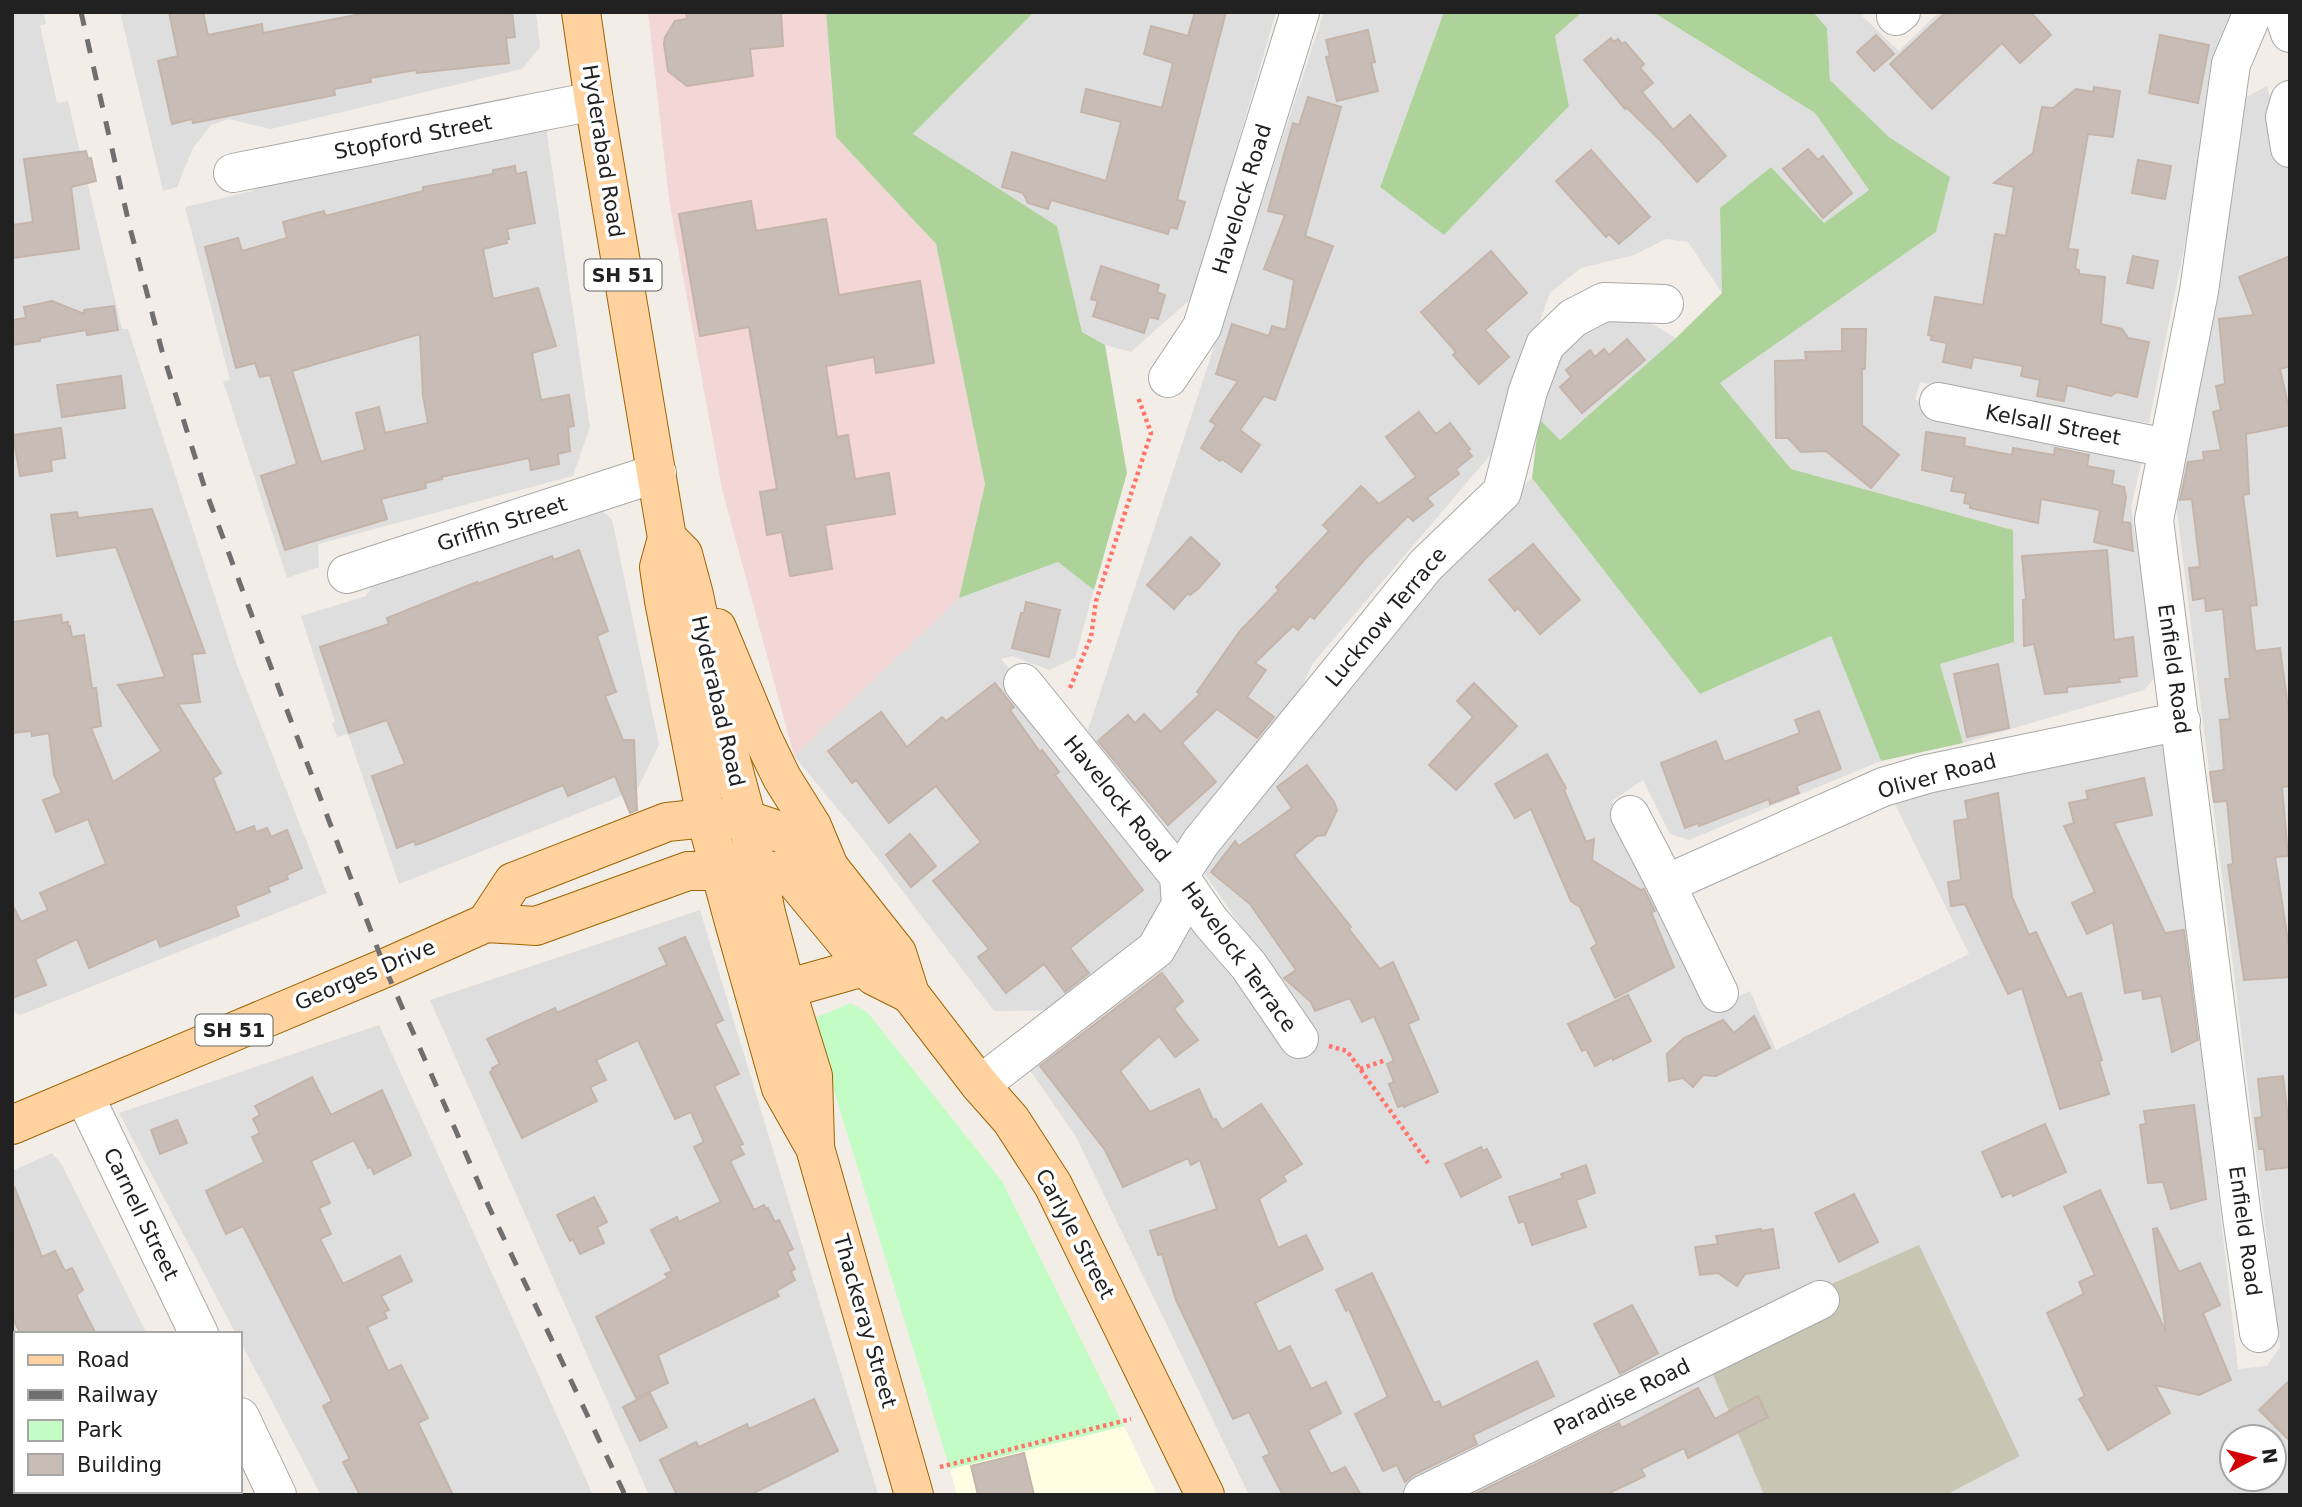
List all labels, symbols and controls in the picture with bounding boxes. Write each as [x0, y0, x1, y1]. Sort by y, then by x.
street label: Hyderabad Road [577, 63, 629, 239]
street label: Stopford Street [332, 110, 494, 164]
street label: Havelock Road [1208, 121, 1276, 277]
road number: SH 51 [584, 260, 662, 290]
street label: Kelsall Street [1983, 400, 2123, 450]
street label: Griffin Street [434, 492, 570, 556]
street label: Lucknow Terrace [1321, 542, 1451, 692]
street label: Enfield Road [2153, 602, 2195, 736]
street label: Hyderabad Road [687, 613, 749, 789]
street label: Havelock Road [1059, 731, 1175, 867]
street label: Oliver Road [1875, 749, 1999, 803]
street label: Havelock Terrace [1177, 877, 1301, 1037]
street label: Georges Drive [291, 935, 439, 1015]
road number: SH 51 [196, 1014, 272, 1046]
street label: Carnell Street [99, 1144, 183, 1284]
street label: Enfield Road [2224, 1164, 2266, 1298]
street label: Carlyle Street [1031, 1165, 1119, 1303]
street label: Thackeray Street [828, 1231, 901, 1410]
legend [14, 1332, 242, 1493]
text: Road [77, 1348, 130, 1372]
street label: Paradise Road [1550, 1354, 1694, 1440]
text: Railway [77, 1383, 158, 1407]
text: Park [77, 1418, 123, 1442]
north arrow [2218, 1423, 2288, 1493]
text: N [2258, 1447, 2282, 1465]
text: Building [77, 1453, 162, 1477]

